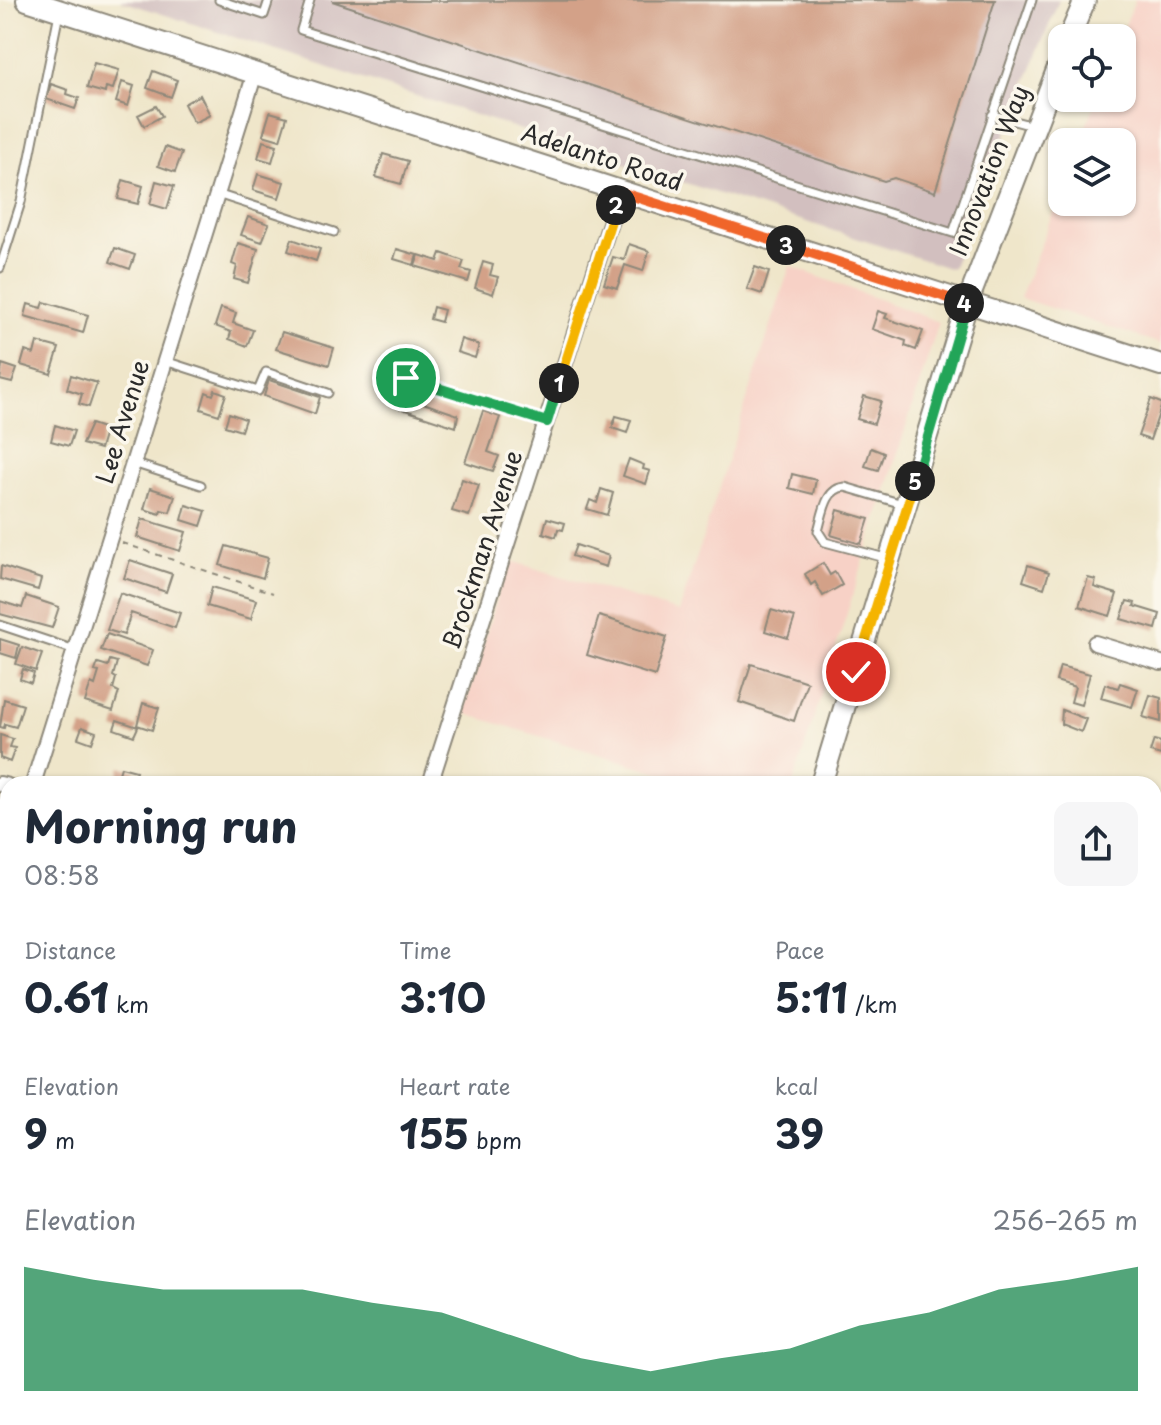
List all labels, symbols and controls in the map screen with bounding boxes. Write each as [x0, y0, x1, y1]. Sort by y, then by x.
map controls [1048, 24, 1136, 216]
button: locate [1048, 24, 1136, 112]
street label: Innovation Way [939, 80, 1037, 261]
street label: Adelanto Road [517, 113, 688, 199]
button: layers [1048, 128, 1136, 216]
pin: 2 [596, 185, 636, 225]
text: 2 [608, 188, 624, 221]
pin: 3 [766, 225, 806, 265]
text: 3 [779, 228, 793, 261]
pin: 4 [944, 283, 984, 323]
text: 4 [957, 286, 971, 319]
pin [372, 344, 440, 412]
street label: Lee Avenue [85, 355, 157, 488]
icon: arrive [384, 356, 428, 400]
pin: 1 [539, 363, 579, 403]
text: 1 [554, 366, 564, 399]
street label: Brockman Avenue [432, 445, 530, 654]
pin: 5 [895, 461, 935, 501]
text: 5 [908, 464, 922, 497]
pin [822, 638, 890, 706]
icon: check [834, 650, 878, 694]
text: Morning run [24, 792, 298, 858]
button: share [1054, 802, 1138, 886]
text: 08:58 [24, 855, 100, 894]
text: Distance [24, 933, 116, 966]
text: Time [399, 933, 451, 966]
text: Pace [775, 933, 824, 966]
text: 0.61 [24, 966, 109, 1027]
text: 3:10 [399, 966, 486, 1027]
text: 5:11 [775, 966, 848, 1027]
text: km [109, 987, 149, 1020]
text: /km [848, 987, 897, 1020]
text: Elevation [24, 1069, 119, 1102]
text: Heart rate [399, 1069, 510, 1102]
text: kcal [775, 1069, 819, 1102]
text: 9 [24, 1102, 48, 1163]
text: 155 [399, 1102, 469, 1163]
text: 39 [775, 1102, 824, 1163]
text: m [48, 1123, 75, 1156]
text: bpm [469, 1123, 522, 1156]
text: Elevation [24, 1200, 136, 1239]
text: 256–265 m [993, 1200, 1138, 1239]

